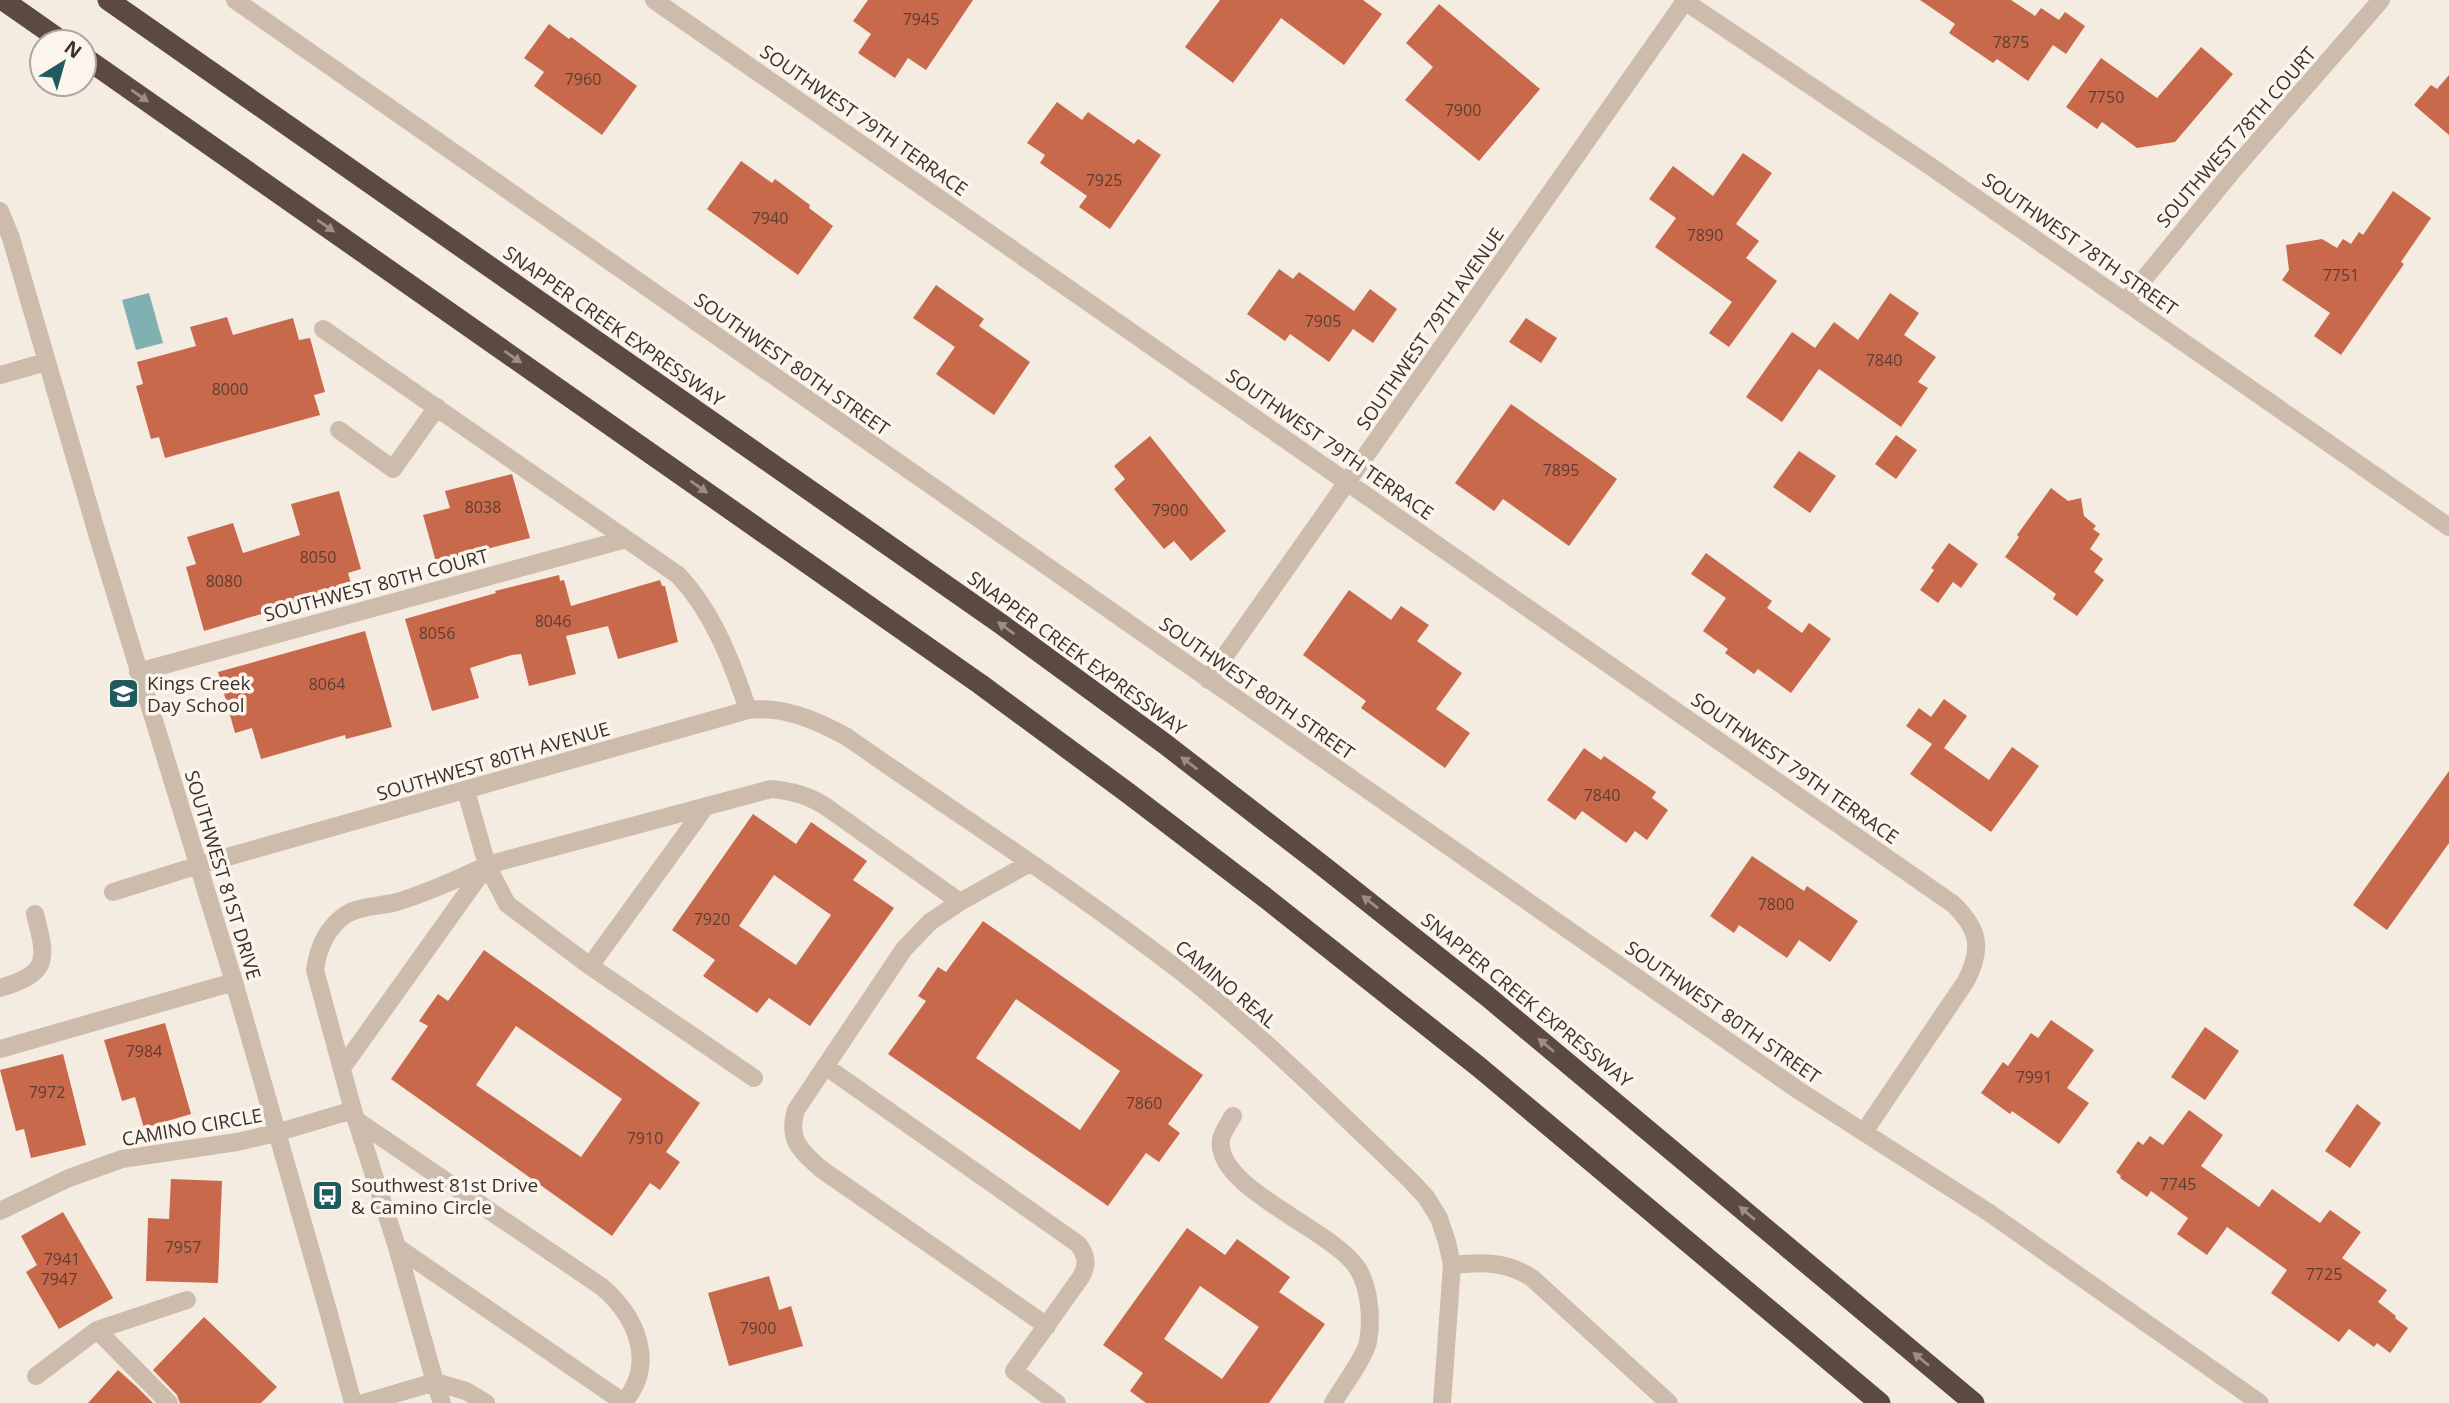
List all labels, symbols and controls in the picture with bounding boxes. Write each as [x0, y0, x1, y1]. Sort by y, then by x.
house number: 7945 [903, 8, 939, 30]
north arrow [28, 28, 98, 98]
house number: 7875 [1993, 31, 2029, 53]
text: N [59, 34, 87, 64]
street label: SOUTHWEST 79TH TERRACE [755, 38, 973, 202]
street label: SOUTHWEST 78TH COURT [2150, 41, 2322, 233]
house number: 7960 [565, 68, 601, 90]
house number: 7750 [2088, 86, 2124, 108]
one-way arrow [131, 89, 149, 103]
house number: 7900 [1445, 99, 1481, 121]
street label: SOUTHWEST 78TH STREET [1977, 167, 2183, 322]
house number: 7925 [1086, 169, 1122, 191]
house number: 7940 [752, 207, 788, 229]
one-way arrow [317, 219, 335, 233]
street label: SOUTHWEST 79TH AVENUE [1350, 223, 1510, 435]
house number: 7890 [1687, 224, 1723, 246]
street label: SNAPPER CREEK EXPRESSWAY [498, 240, 730, 413]
house number: 7751 [2323, 264, 2359, 286]
street label: SOUTHWEST 80TH STREET [689, 287, 895, 442]
house number: 7905 [1305, 310, 1341, 332]
house number: 7840 [1866, 349, 1902, 371]
one-way arrow [504, 350, 522, 364]
street label: SOUTHWEST 79TH TERRACE [1221, 362, 1439, 526]
house number: 8000 [212, 378, 248, 400]
house number: 7895 [1543, 459, 1579, 481]
one-way arrow [690, 480, 708, 494]
house number: 8038 [465, 496, 501, 518]
house number: 7900 [1152, 499, 1188, 521]
street label: SOUTHWEST 80TH COURT [261, 542, 492, 627]
house number: 8050 [300, 546, 336, 568]
street label: SNAPPER CREEK EXPRESSWAY [962, 565, 1192, 741]
house number: 8080 [206, 570, 242, 592]
house number: 8046 [535, 610, 571, 632]
street label: SOUTHWEST 80TH STREET [1154, 611, 1360, 766]
one-way arrow [997, 621, 1016, 635]
house number: 8056 [419, 622, 455, 644]
place label: Kings Creek Day School [147, 670, 250, 718]
house number: 8064 [309, 673, 345, 695]
school or university icon: Kings Creek Day School [107, 677, 141, 711]
street label: SOUTHWEST 79TH TERRACE [1686, 686, 1904, 850]
street label: SOUTHWEST 80TH AVENUE [373, 715, 613, 807]
one-way arrow [1181, 756, 1199, 771]
street label: SOUTHWEST 81ST DRIVE [179, 767, 267, 983]
house number: 7840 [1584, 784, 1620, 806]
house number: 7800 [1758, 893, 1794, 915]
one-way arrow [1361, 895, 1378, 910]
street label: SNAPPER CREEK EXPRESSWAY [1416, 907, 1638, 1094]
house number: 7920 [694, 908, 730, 930]
street label: CAMINO REAL [1170, 934, 1282, 1034]
street label: SOUTHWEST 80TH STREET [1620, 935, 1826, 1090]
one-way arrow [1538, 1038, 1555, 1053]
house number: 7984 [126, 1040, 162, 1062]
house number: 7991 [2016, 1066, 2052, 1088]
house number: 7972 [29, 1081, 65, 1103]
house number: 7860 [1126, 1092, 1162, 1114]
street label: CAMINO CIRCLE [120, 1102, 264, 1152]
house number: 7910 [627, 1127, 663, 1149]
place label: Southwest 81st Drive & Camino Circle [351, 1172, 538, 1220]
house number: 7745 [2160, 1173, 2196, 1195]
bus stop icon: Southwest 81st Drive & Camino Circle [311, 1179, 345, 1213]
one-way arrow [1738, 1205, 1756, 1221]
house number: 7957 [165, 1236, 201, 1258]
house number: 7941 [44, 1248, 80, 1270]
house number: 7725 [2306, 1263, 2342, 1285]
house number: 7947 [41, 1268, 77, 1290]
house number: 7900 [740, 1317, 776, 1339]
one-way arrow [1913, 1352, 1931, 1367]

